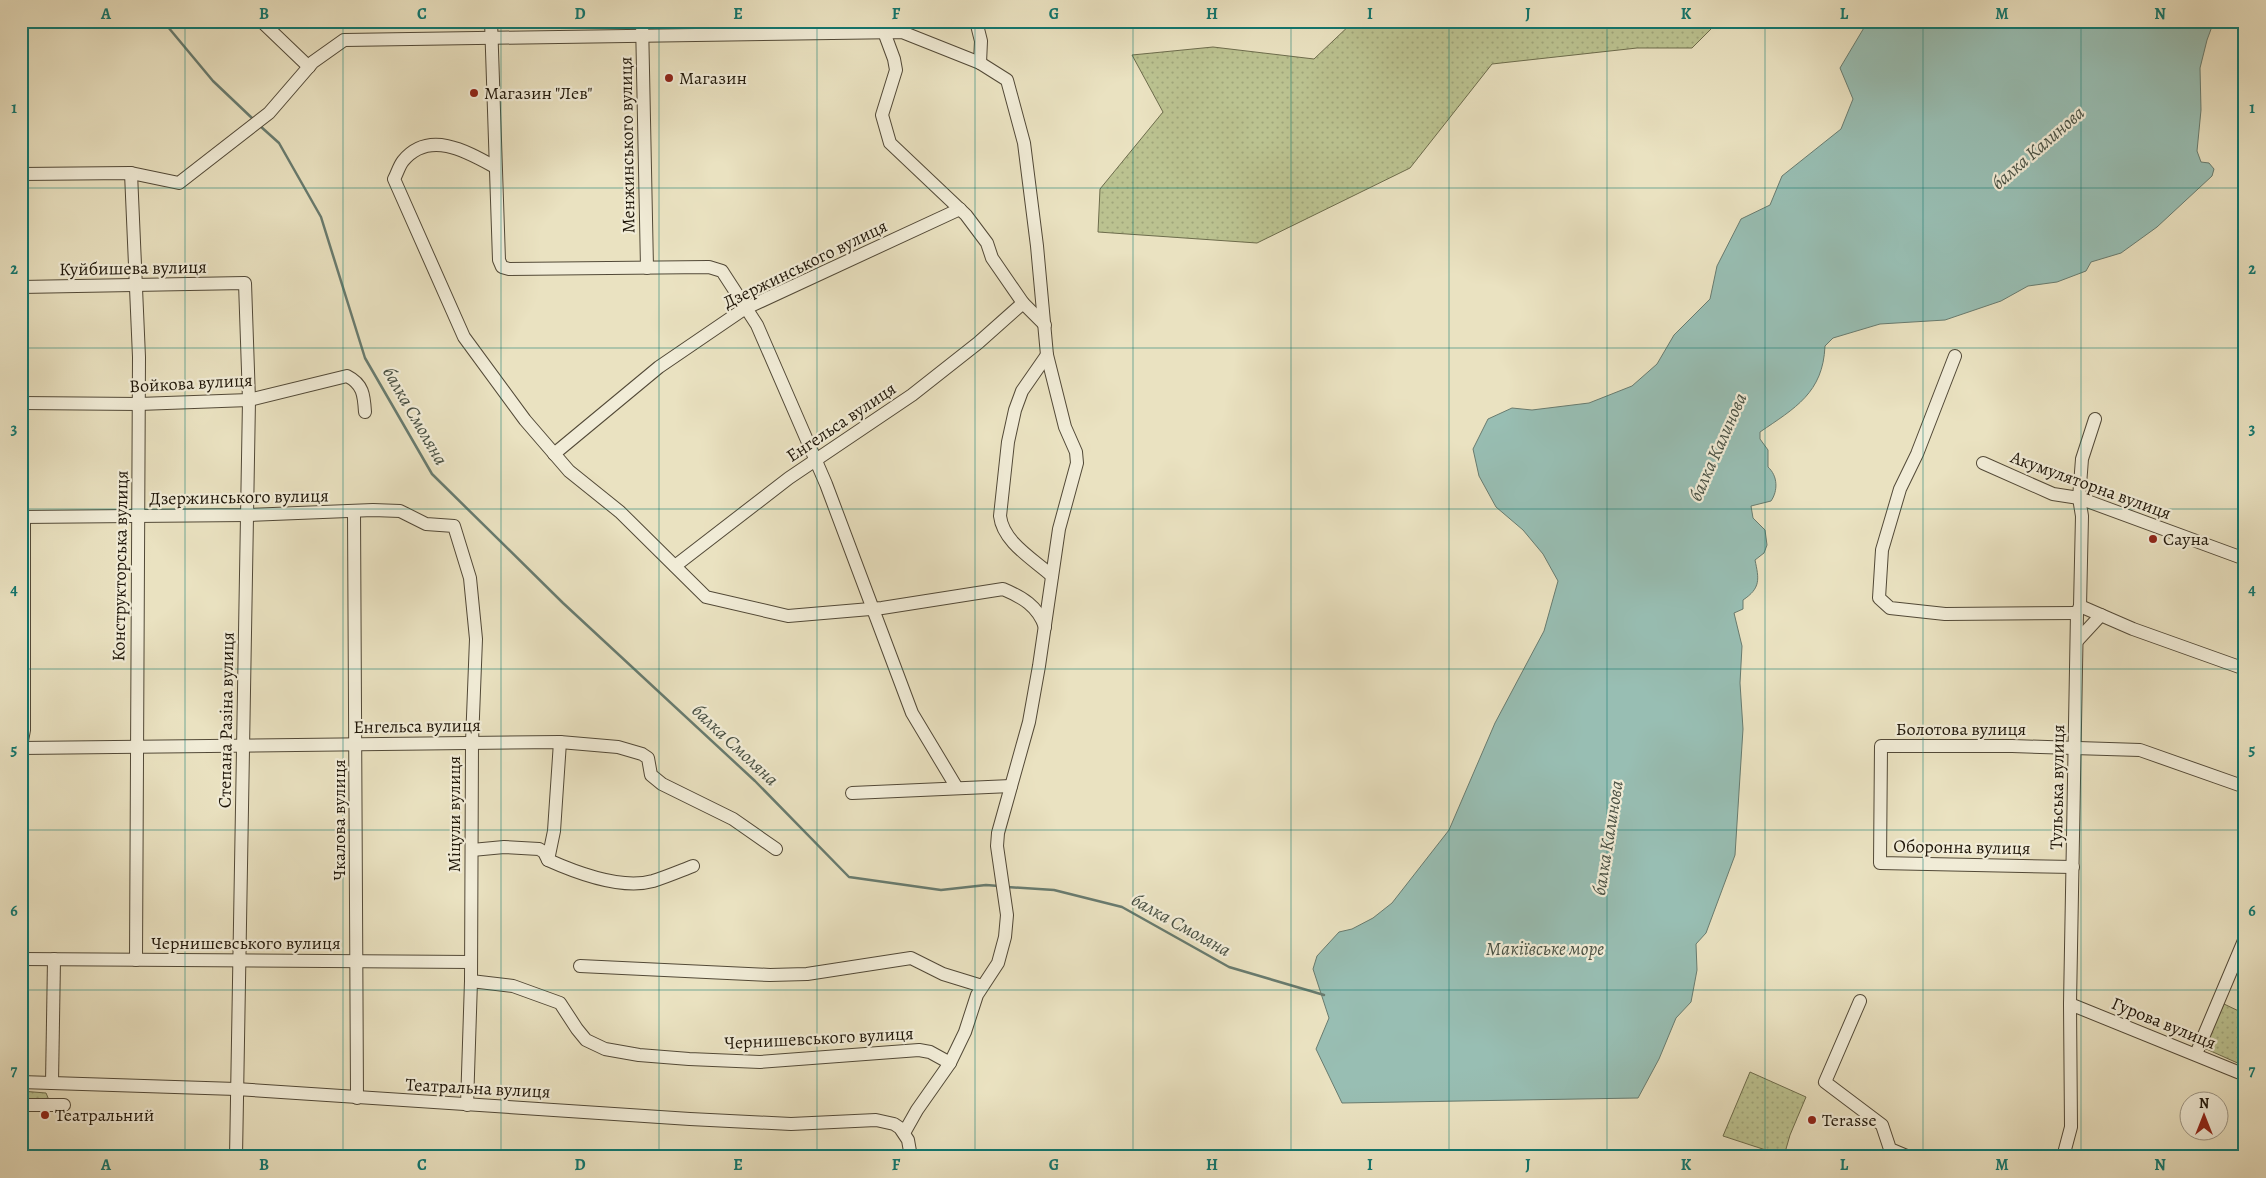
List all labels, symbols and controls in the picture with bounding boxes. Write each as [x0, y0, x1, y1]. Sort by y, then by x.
text: A [100, 3, 112, 25]
text: B [259, 3, 269, 25]
text: C [417, 3, 427, 25]
text: D [574, 3, 586, 25]
text: E [733, 3, 743, 25]
text: F [892, 3, 901, 25]
text: G [1049, 3, 1059, 25]
text: H [1206, 3, 1218, 25]
text: I [1367, 3, 1373, 25]
text: J [1525, 3, 1531, 25]
text: K [1681, 3, 1692, 25]
text: L [1840, 3, 1849, 25]
text: M [1995, 3, 2009, 25]
text: N [2154, 3, 2166, 25]
street label: Менжинського вулиця [613, 56, 641, 234]
place label: Магазин [679, 66, 747, 90]
marker: Магазин [663, 72, 675, 84]
place label: Магазин "Лев" [484, 81, 593, 105]
marker: Магазин "Лев" [468, 87, 480, 99]
text: 1 [11, 97, 17, 119]
text: 1 [2249, 97, 2255, 119]
water label: балка Калинова [1986, 100, 2090, 196]
street label: Дзержинського вулиця [719, 214, 891, 314]
street label: Куйбишева вулиця [59, 255, 207, 281]
text: 2 [10, 258, 18, 280]
text: 2 [2248, 258, 2256, 280]
water label: балка Смоляна [376, 362, 454, 470]
street label: Войкова вулиця [129, 368, 253, 398]
street label: Енгельса вулиця [781, 376, 901, 468]
water label: балка Калинова [1683, 389, 1754, 505]
text: 3 [11, 418, 18, 440]
text: 3 [2249, 418, 2256, 440]
street label: Акумуляторна вулиця [2006, 444, 2175, 525]
street label: Конструкторська вулиця [106, 470, 134, 662]
street label: Дзержинського вулиця [149, 483, 329, 511]
place label: Сауна [2163, 527, 2210, 551]
marker: Сауна [2147, 533, 2159, 545]
text: 4 [10, 579, 18, 601]
text: 4 [2248, 579, 2256, 601]
street label: Степана Разіна вулиця [212, 632, 240, 808]
water label: балка Смоляна [686, 698, 784, 792]
street label: Енгельса вулиця [353, 713, 481, 739]
street label: Болотова вулиця [1896, 717, 2026, 741]
street label: Тульська вулиця [2044, 724, 2070, 850]
text: 5 [11, 739, 18, 761]
text: 5 [2249, 739, 2256, 761]
street label: Міцули вулиця [442, 756, 466, 872]
street label: Чкалова вулиця [327, 759, 351, 881]
water label: балка Калинова [1586, 779, 1630, 897]
street label: Оборонна вулиця [1893, 834, 2031, 860]
water label: балка Смоляна [1127, 887, 1236, 963]
text: 6 [10, 900, 18, 922]
text: 6 [2248, 900, 2256, 922]
street label: Чернишевського вулиця [151, 931, 341, 955]
water label: Макіївське море [1486, 936, 1604, 962]
street label: Гурова вулиця [2108, 991, 2220, 1055]
street label: Чернишевського вулиця [724, 1021, 914, 1055]
text: 7 [11, 1060, 18, 1082]
text: 7 [2249, 1060, 2256, 1082]
street label: Театральна вулиця [405, 1072, 551, 1104]
north arrow [2178, 1090, 2228, 1140]
text: N [2199, 1094, 2209, 1113]
place label: Театральний [55, 1103, 154, 1127]
place label: Terasse [1822, 1108, 1876, 1132]
marker: Театральний [39, 1109, 51, 1121]
marker: Terasse [1806, 1114, 1818, 1126]
text: A [100, 1154, 112, 1176]
text: B [259, 1154, 269, 1176]
text: C [417, 1154, 427, 1176]
text: D [574, 1154, 586, 1176]
text: E [733, 1154, 743, 1176]
text: F [892, 1154, 901, 1176]
text: G [1049, 1154, 1059, 1176]
text: H [1206, 1154, 1218, 1176]
text: I [1367, 1154, 1373, 1176]
text: J [1525, 1154, 1531, 1176]
text: K [1681, 1154, 1692, 1176]
text: L [1840, 1154, 1849, 1176]
text: M [1995, 1154, 2009, 1176]
text: N [2154, 1154, 2166, 1176]

